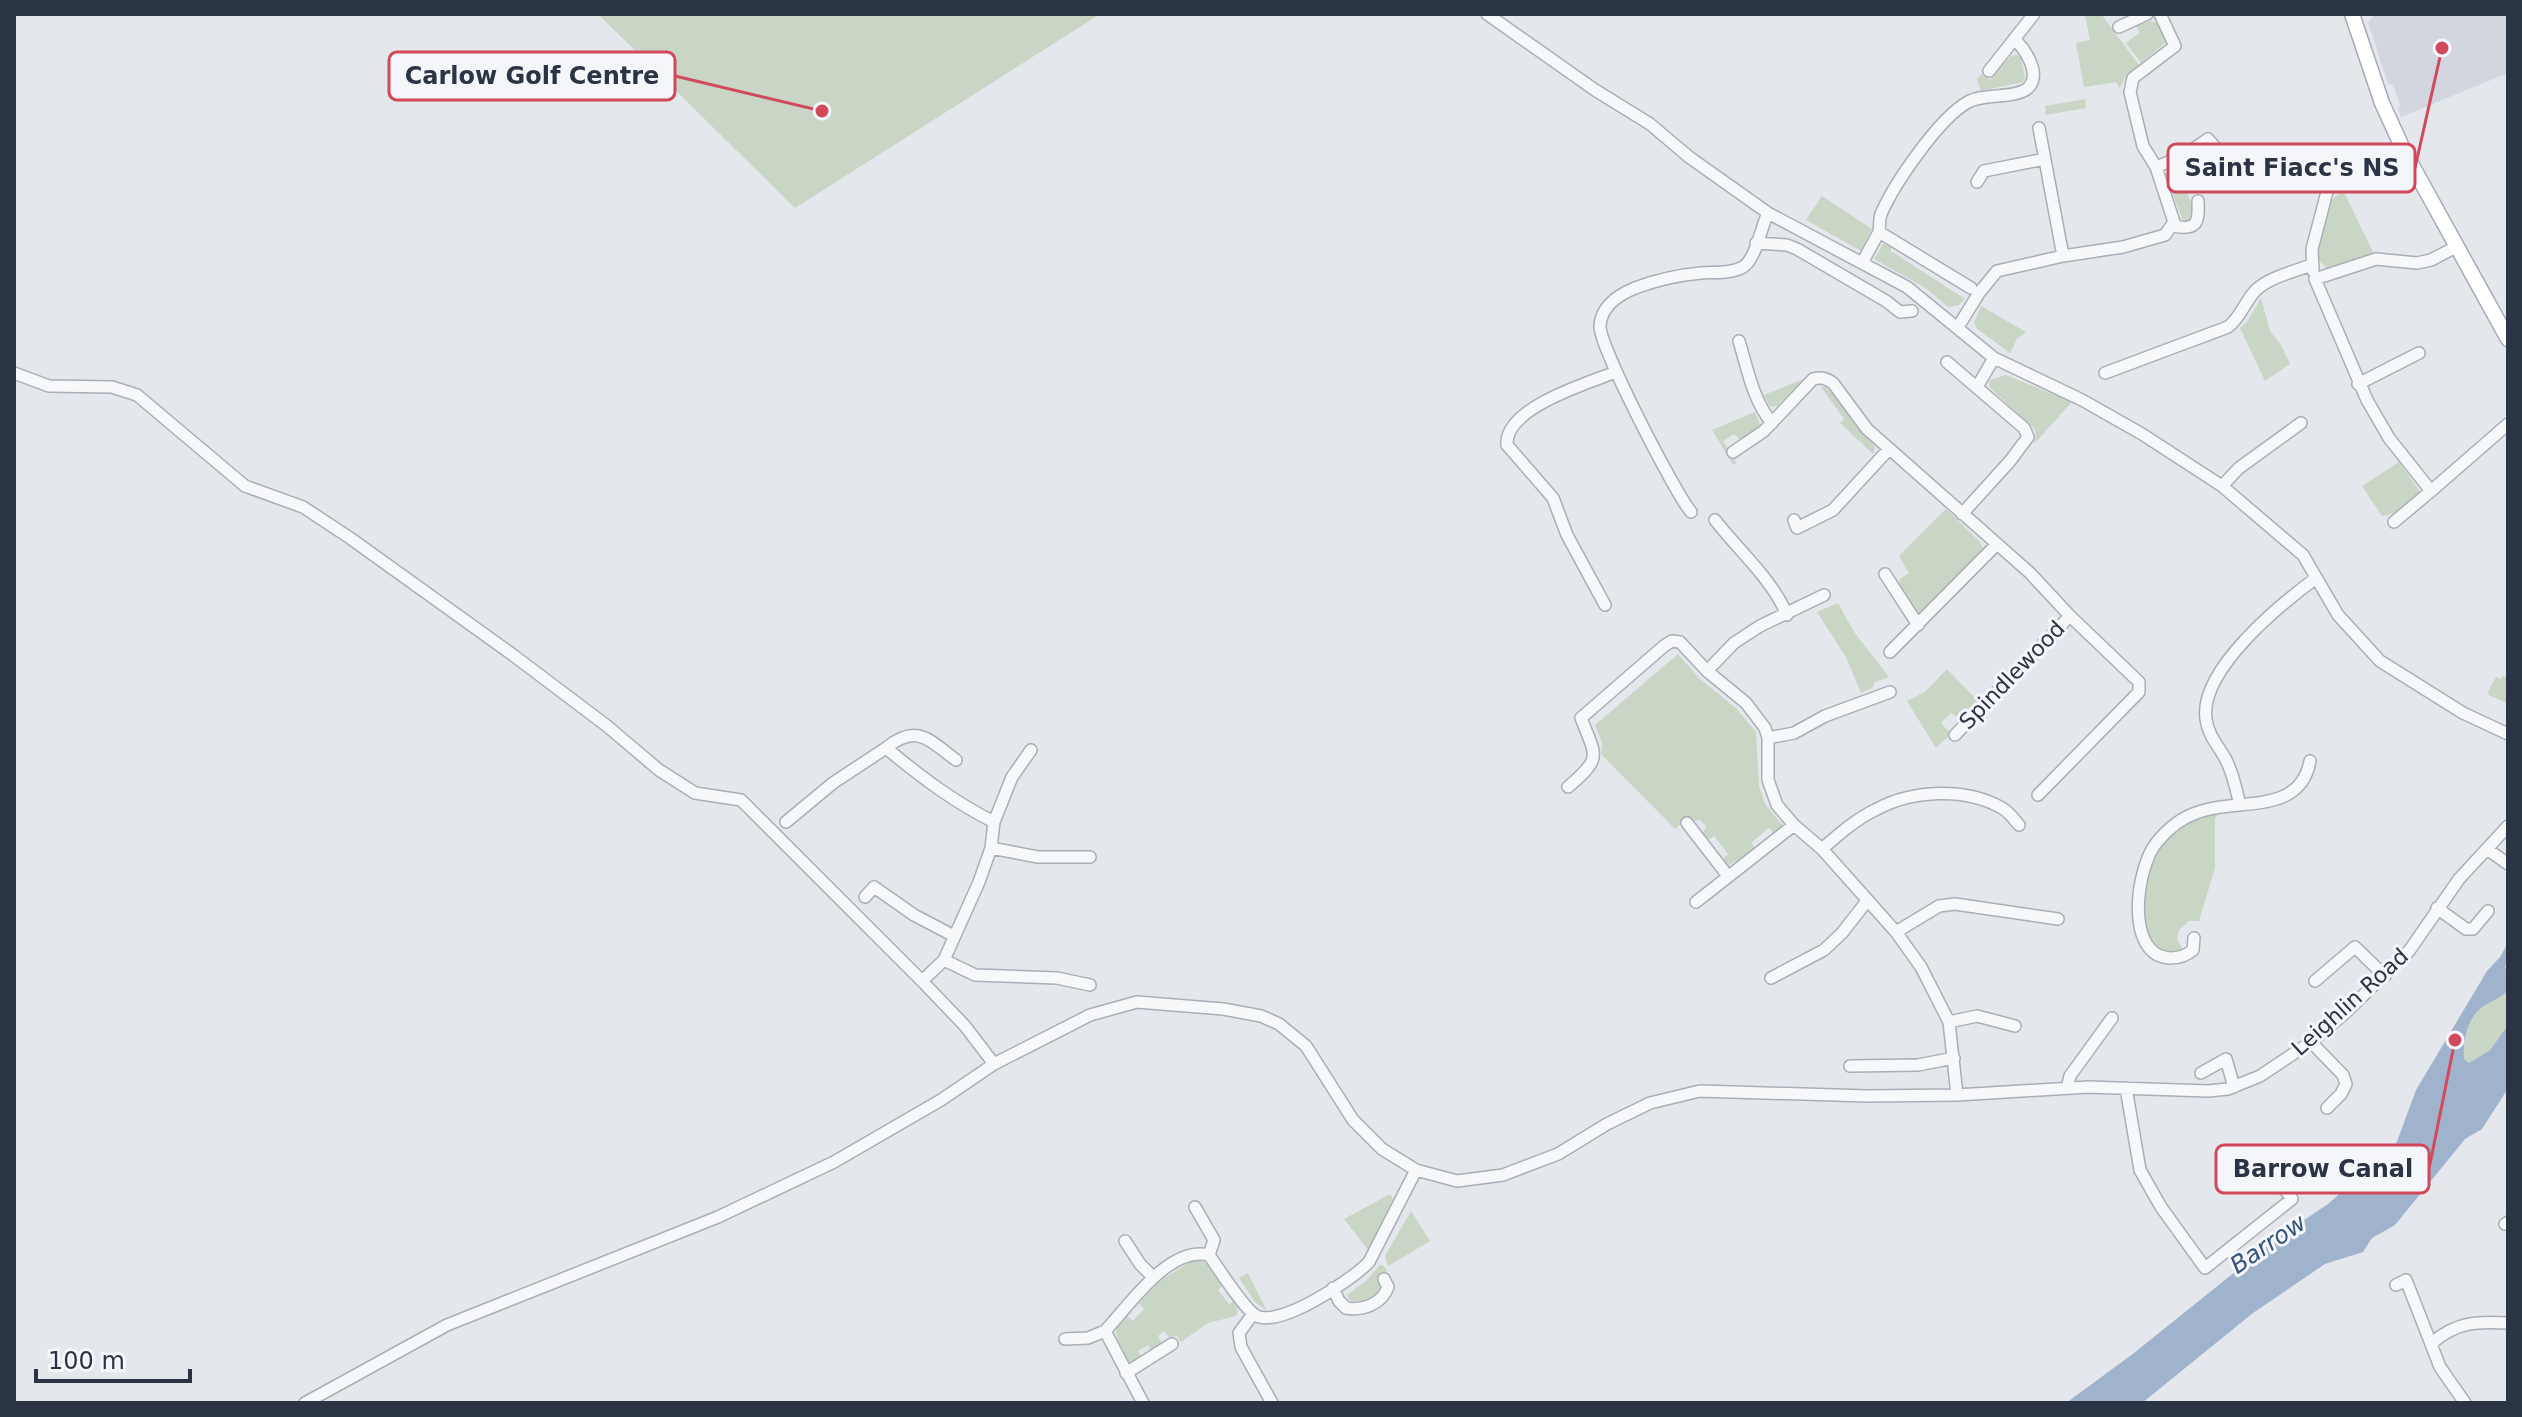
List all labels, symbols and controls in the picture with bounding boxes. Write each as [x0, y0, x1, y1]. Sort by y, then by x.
callout: Carlow Golf Centre [389, 52, 675, 100]
text: Carlow Golf Centre [405, 62, 659, 90]
callout: Saint Fiacc's NS [2168, 144, 2415, 192]
text: Saint Fiacc's NS [2184, 154, 2400, 182]
street label: Spindlewood [1954, 616, 2070, 734]
street label: Leighlin Road [2287, 943, 2413, 1061]
callout: Barrow Canal [2216, 1145, 2429, 1193]
text: Barrow Canal [2233, 1155, 2413, 1183]
water label: Barrow [2225, 1208, 2311, 1279]
scale bar [36, 1333, 190, 1383]
text: 100 m [48, 1347, 125, 1375]

